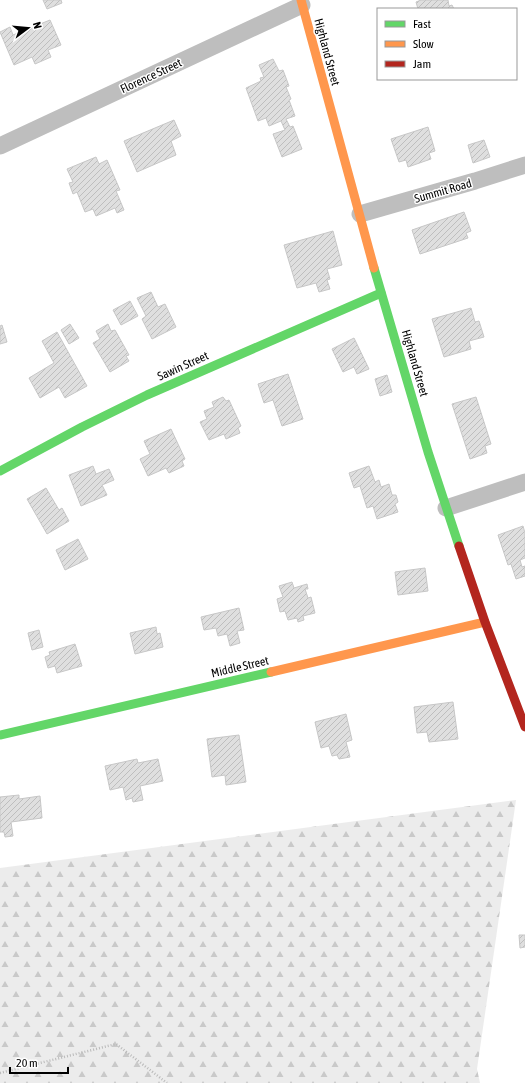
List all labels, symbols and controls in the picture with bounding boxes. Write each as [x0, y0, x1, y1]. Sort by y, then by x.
north arrow [8, 8, 48, 48]
legend [377, 8, 517, 80]
street label: Highland Street [311, 17, 343, 88]
text: Fast [413, 17, 431, 31]
text: N [31, 20, 44, 30]
text: Slow [413, 37, 434, 51]
street label: Florence Street [118, 55, 184, 96]
text: Jam [413, 57, 431, 71]
street label: Summit Road [413, 176, 473, 206]
street label: Highland Street [399, 328, 431, 399]
street label: Sawin Street [155, 348, 211, 383]
street label: Middle Street [210, 653, 271, 680]
scale bar [10, 1049, 68, 1075]
text: 20 m [16, 1056, 38, 1070]

